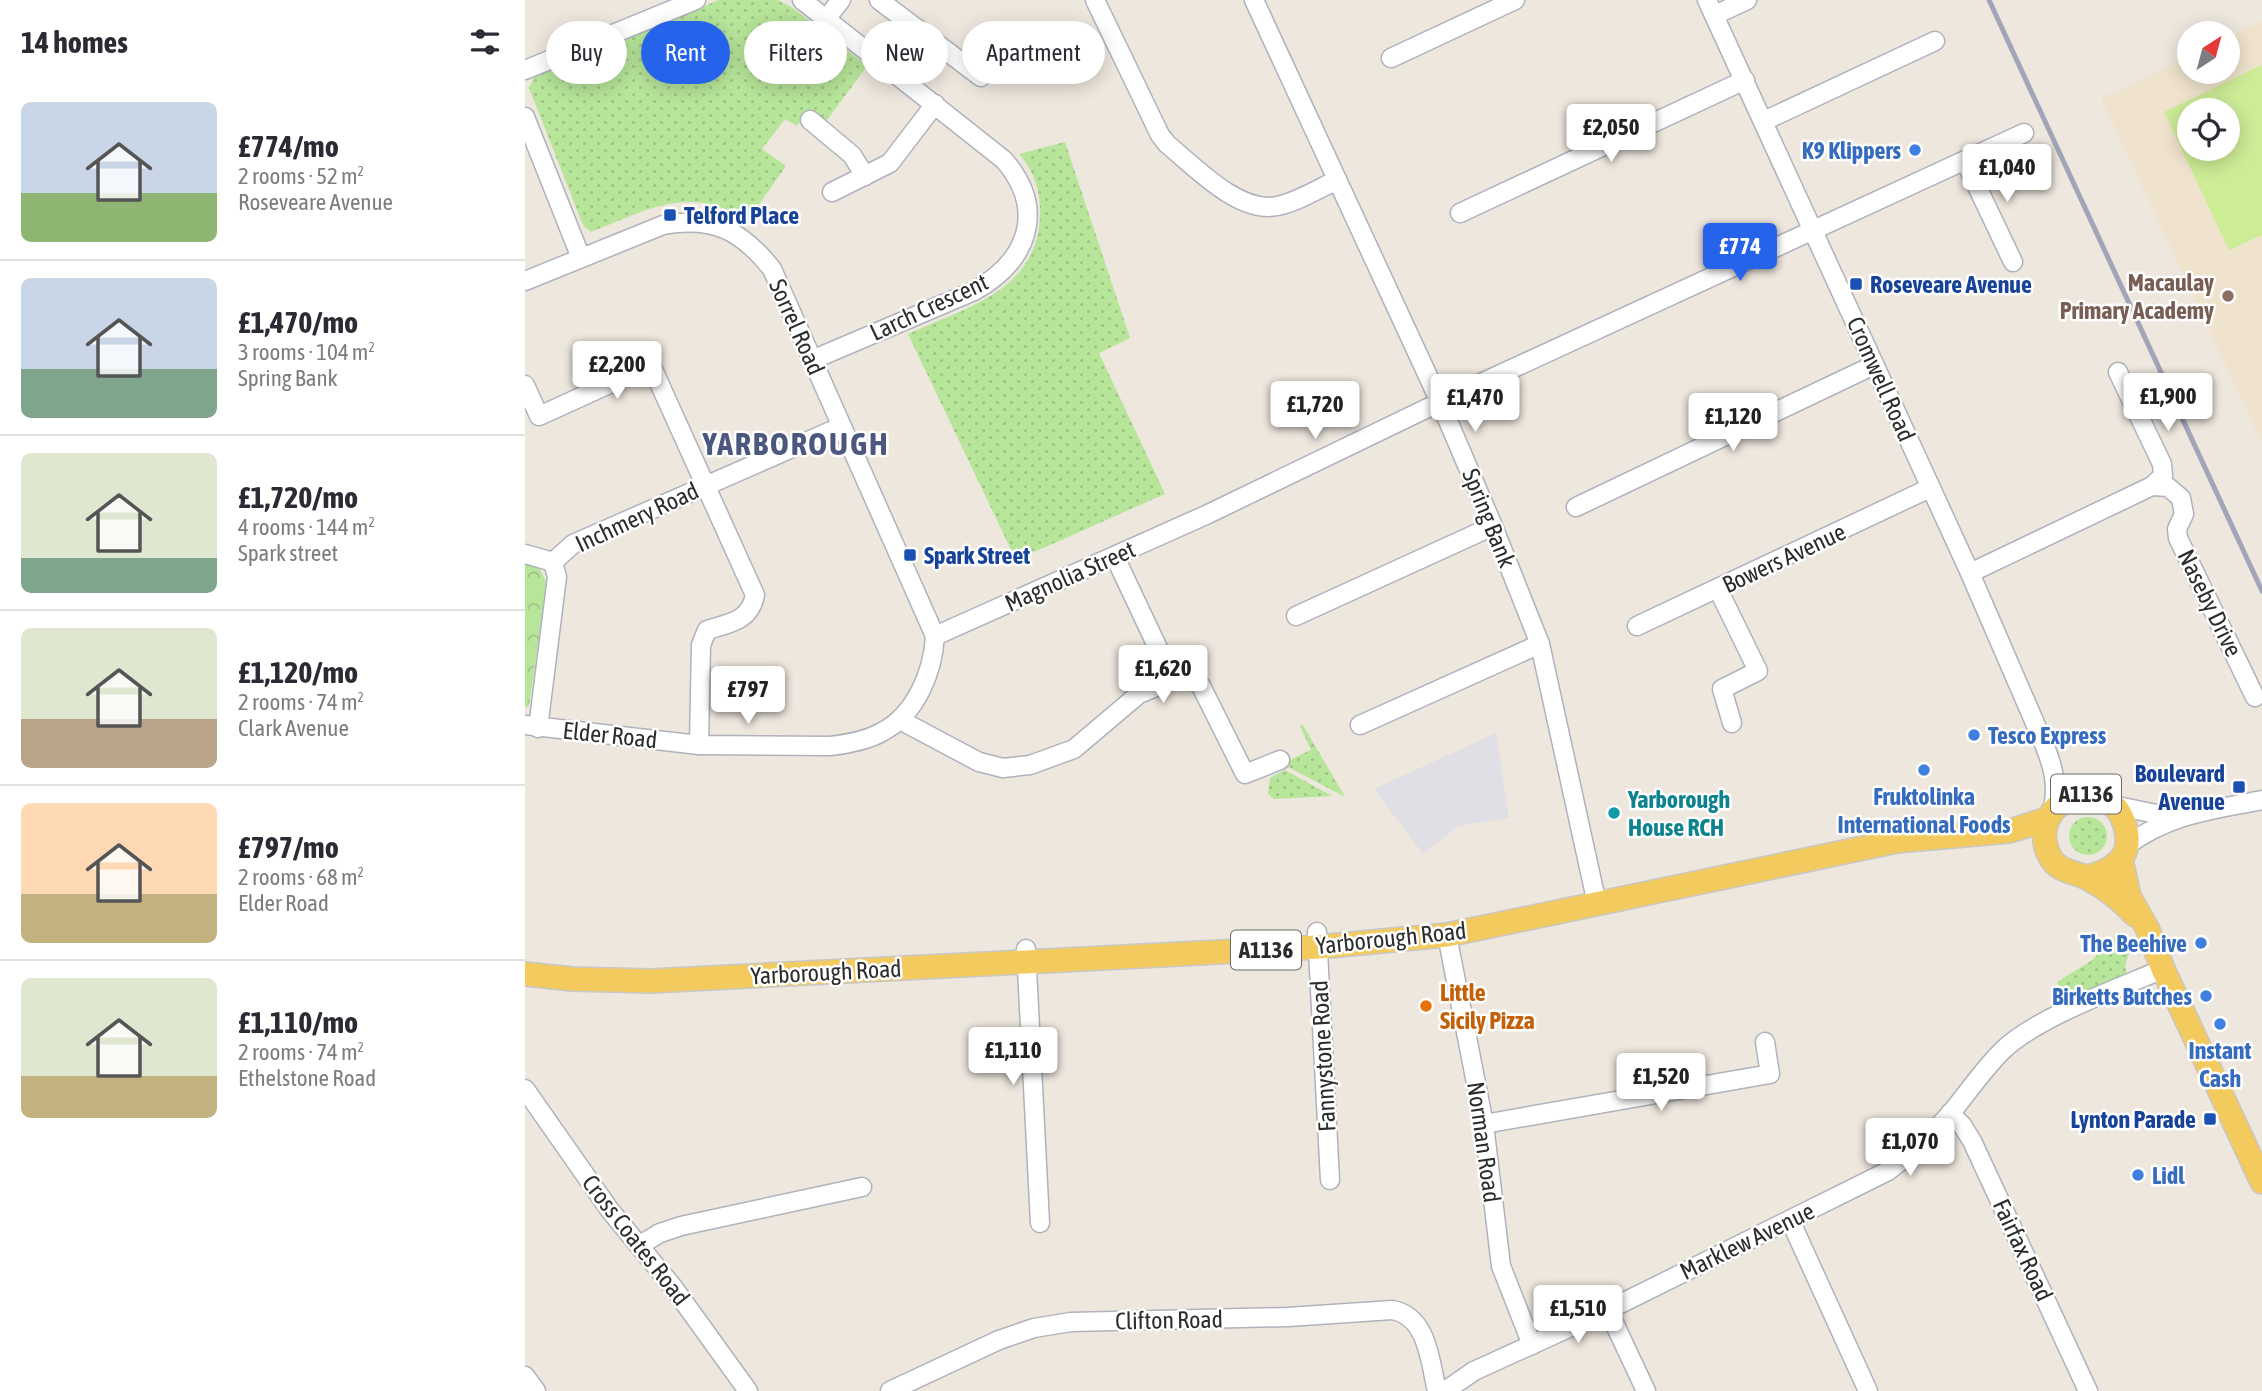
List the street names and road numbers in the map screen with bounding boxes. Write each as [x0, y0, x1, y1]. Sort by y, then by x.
street label: Larch Crescent [866, 268, 992, 346]
street label: Sorrel Road [764, 275, 830, 379]
street label: Cromwell Road [1842, 313, 1920, 445]
street label: Spring Bank [1457, 465, 1521, 572]
street label: Inchmery Road [571, 477, 703, 557]
street label: Bowers Avenue [1718, 518, 1850, 598]
street label: Magnolia Street [1001, 535, 1139, 617]
street label: Naseby Drive [2173, 545, 2247, 661]
street label: Elder Road [561, 717, 659, 753]
road number: A1136 [2051, 774, 2121, 814]
street label: Yarborough Road [1314, 917, 1468, 959]
road number: A1136 [1231, 931, 1301, 970]
street label: Yarborough Road [750, 955, 902, 989]
street label: Fannystone Road [1306, 980, 1340, 1132]
street label: Norman Road [1462, 1080, 1506, 1204]
street label: Cross Coates Road [577, 1170, 695, 1310]
street label: Fairfax Road [1988, 1195, 2058, 1305]
street label: Marklew Avenue [1676, 1197, 1818, 1285]
street label: Clifton Road [1115, 1306, 1223, 1334]

